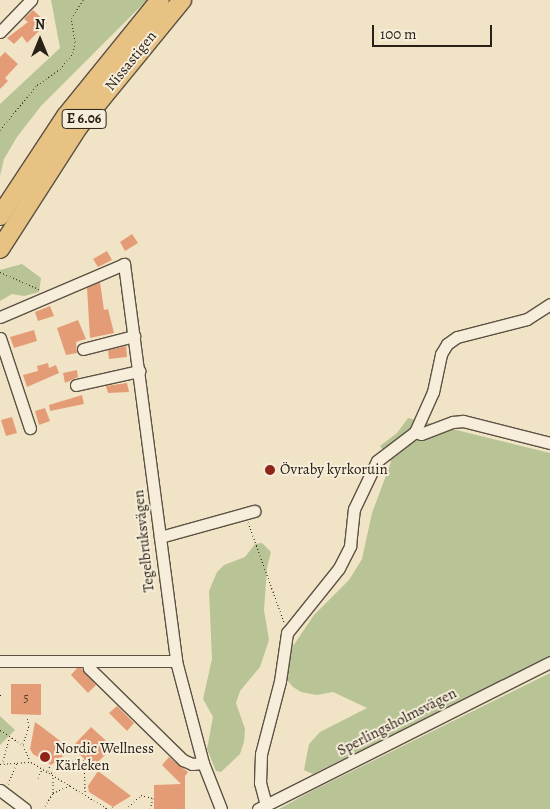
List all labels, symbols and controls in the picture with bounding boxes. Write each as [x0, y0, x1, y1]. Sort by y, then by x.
north arrow [15, 15, 65, 65]
text: N [35, 15, 45, 34]
scale bar [375, 15, 495, 47]
text: 100 m [380, 24, 417, 44]
street label: Nissastigen [101, 28, 161, 94]
road number: E 6.06 [62, 108, 106, 130]
place label: Övraby kyrkoruin [280, 461, 388, 479]
marker: Övraby kyrkoruin [264, 464, 276, 476]
street label: Tegelbruksvägen [130, 489, 158, 593]
street label: Sperlingsholmsvägen [334, 684, 460, 760]
house number: 5 [23, 692, 29, 706]
place label: Nordic Wellness Kärleken [55, 739, 154, 774]
marker: Nordic Wellness Kärleken [39, 751, 51, 763]

